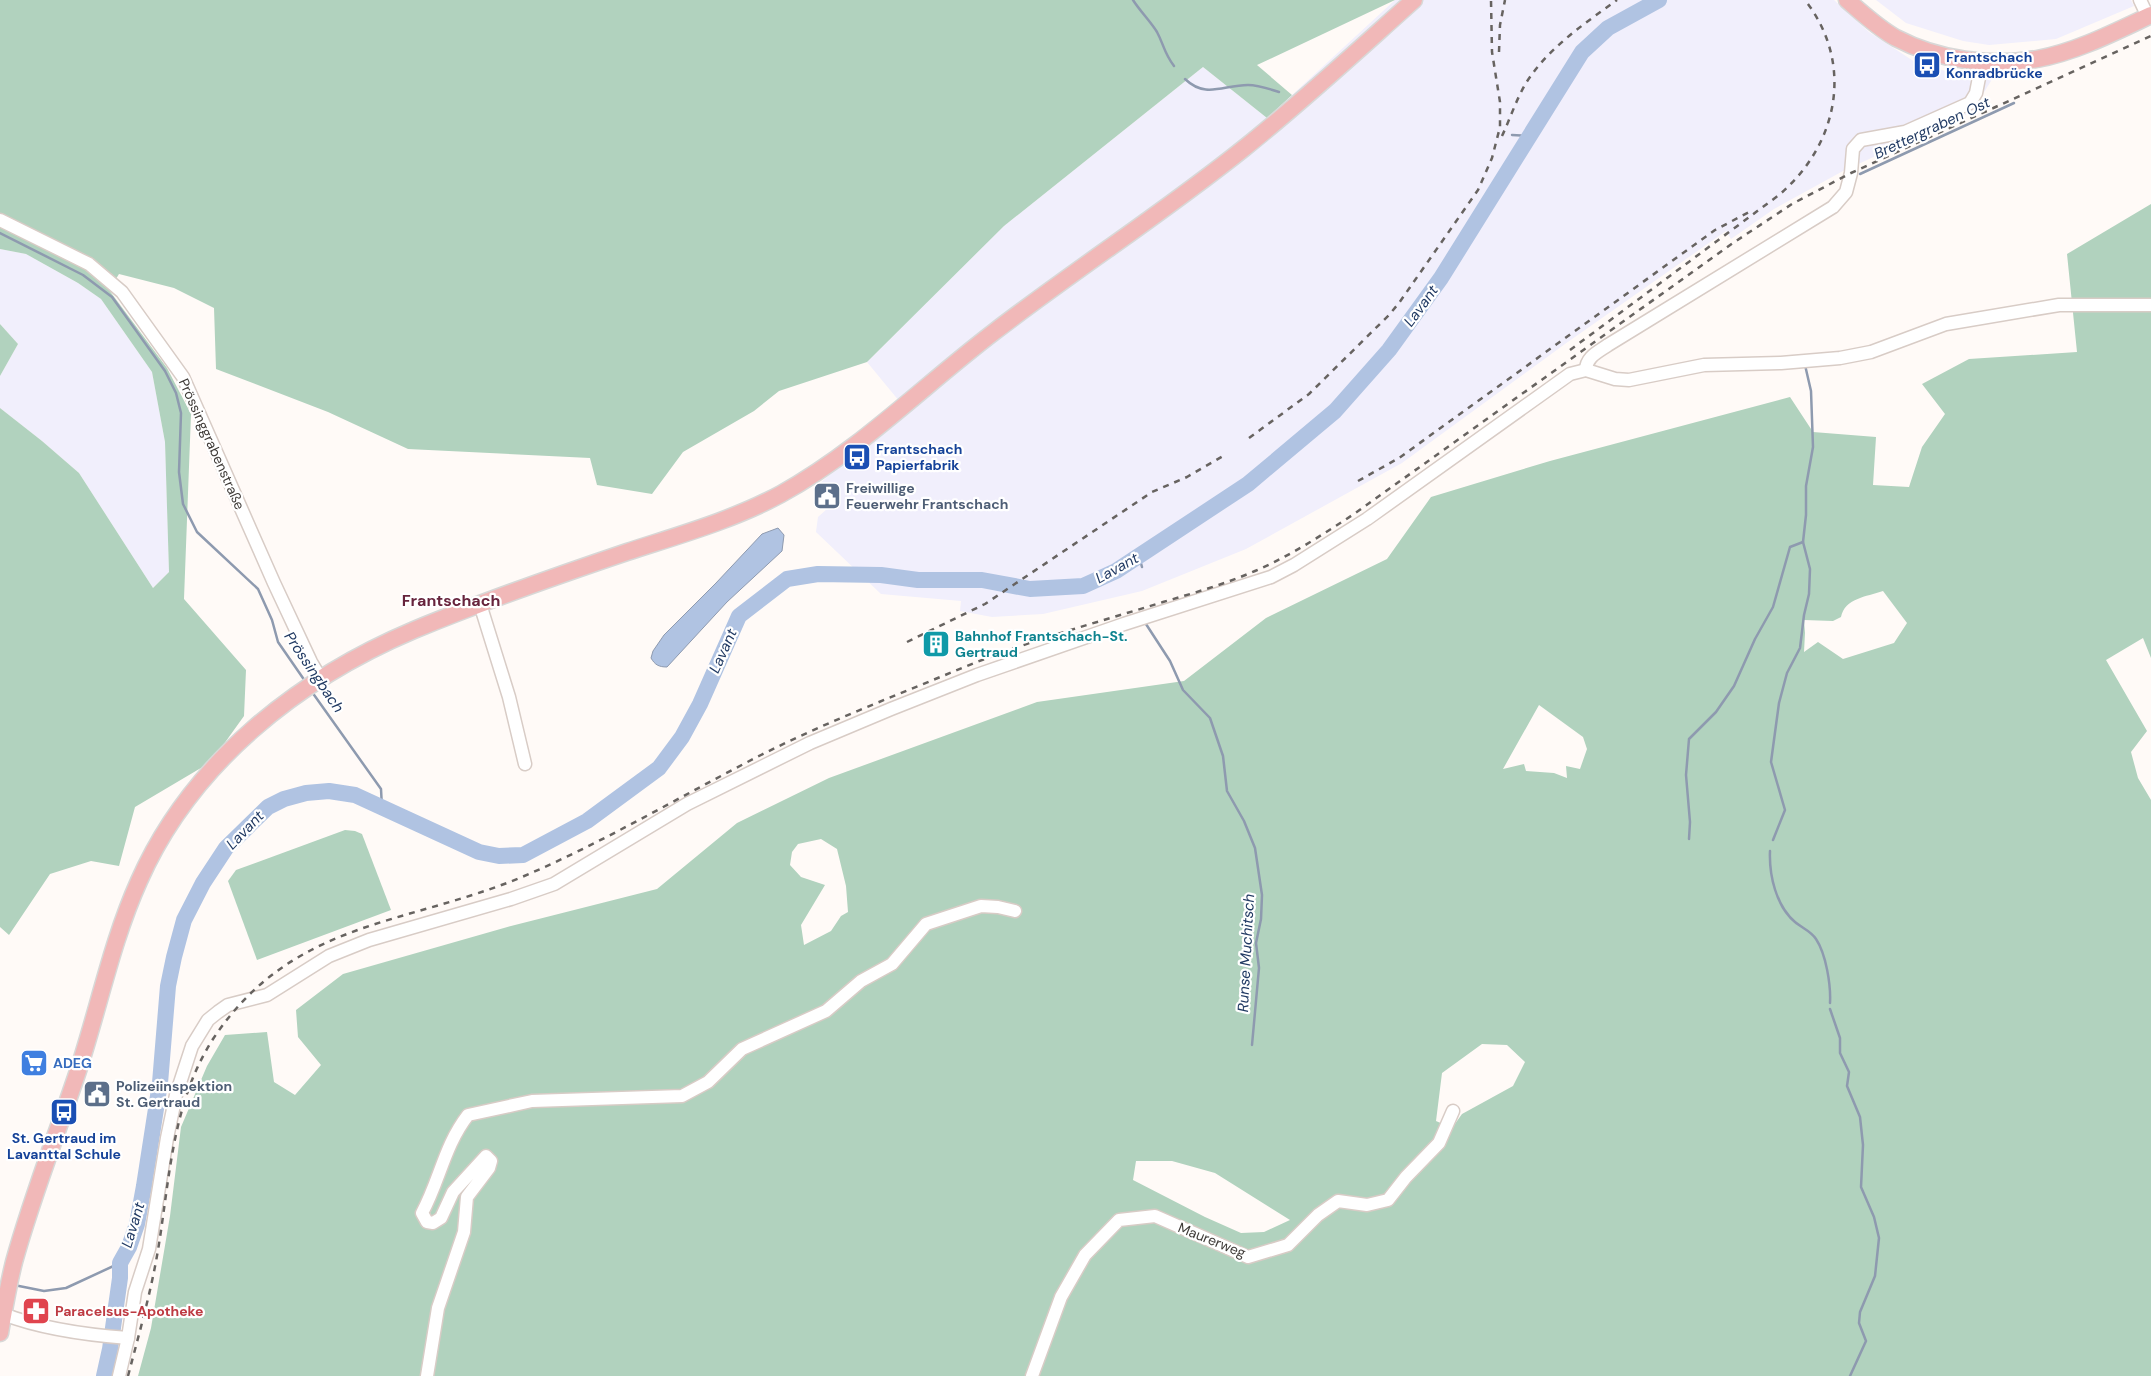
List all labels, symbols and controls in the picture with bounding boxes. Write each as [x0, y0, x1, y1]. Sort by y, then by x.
place label: Frantschach Konradbrücke [1946, 48, 2043, 82]
bus stop icon: Frantschach Konradbrücke [1912, 50, 1942, 80]
water label: Brettergraben Ost [1871, 92, 1994, 164]
water label: Lavant [1399, 281, 1443, 331]
street label: Prössinggrabenstraße [175, 375, 249, 513]
place label: Frantschach Papierfabrik [876, 440, 962, 474]
bus stop icon: Frantschach Papierfabrik [842, 442, 872, 472]
place label: Freiwillige Feuerwehr Frantschach [846, 479, 1008, 513]
public building icon: Freiwillige Feuerwehr Frantschach [812, 481, 842, 511]
water label: Lavant [1092, 548, 1142, 588]
district label: Frantschach [402, 590, 500, 611]
water label: Lavant [704, 625, 742, 676]
place label: Bahnhof Frantschach-St. Gertraud [955, 627, 1128, 661]
water label: Prössingbach [280, 628, 349, 717]
building icon: Bahnhof Frantschach-St. Gertraud [921, 629, 951, 659]
water label: Lavant [222, 806, 269, 854]
water label: Runse Muchitsch [1233, 893, 1259, 1013]
supermarket icon: ADEG [19, 1048, 49, 1078]
place label: ADEG [53, 1054, 92, 1072]
place label: Polizeiinspektion St. Gertraud [116, 1077, 232, 1111]
public building icon: Polizeiinspektion St. Gertraud [82, 1079, 112, 1109]
bus stop icon: St. Gertraud im Lavanttal Schule [49, 1097, 79, 1127]
place label: St. Gertraud im Lavanttal Schule [7, 1129, 121, 1163]
water label: Lavant [117, 1200, 149, 1250]
street label: Maurerweg [1175, 1218, 1249, 1262]
pharmacy icon: Paracelsus-Apotheke [21, 1296, 51, 1326]
place label: Paracelsus-Apotheke [55, 1302, 204, 1320]

